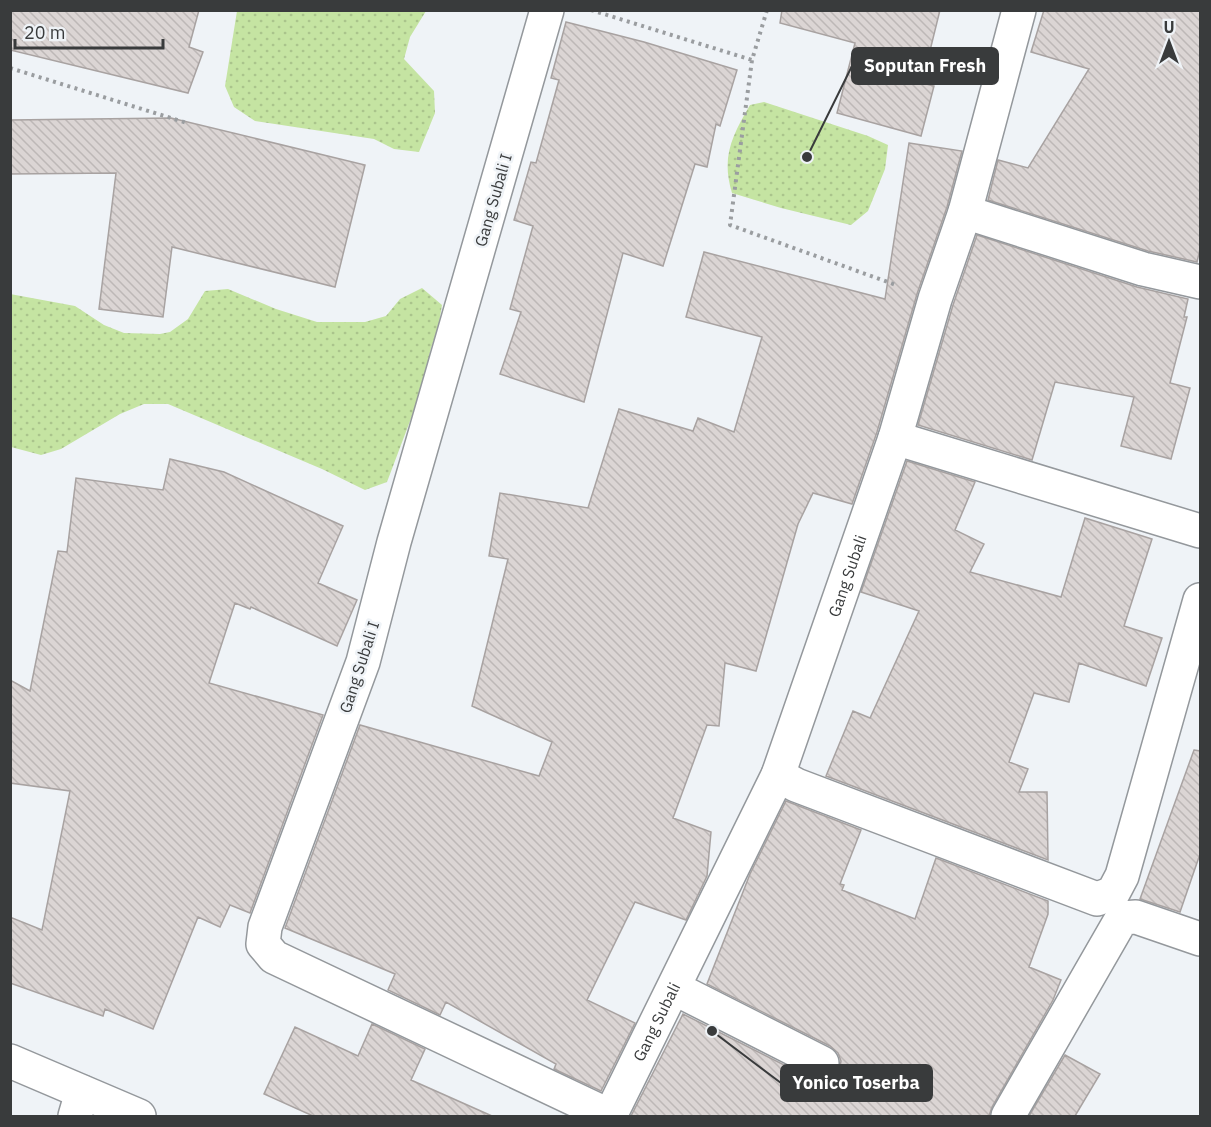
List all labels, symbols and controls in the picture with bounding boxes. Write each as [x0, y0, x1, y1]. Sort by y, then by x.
scale bar [15, 12, 164, 50]
north arrow [1139, 12, 1199, 72]
text: U [1163, 17, 1175, 37]
text: 20 m [24, 21, 66, 44]
callout: Soputan Fresh [852, 48, 998, 84]
text: Soputan Fresh [864, 54, 986, 77]
street label: Gang Subali I [470, 151, 516, 249]
street label: Gang Subali [824, 532, 871, 620]
street label: Gang Subali I [335, 618, 383, 716]
street label: Gang Subali [629, 979, 684, 1065]
callout: Yonico Toserba [781, 1065, 932, 1101]
text: Yonico Toserba [792, 1071, 920, 1094]

